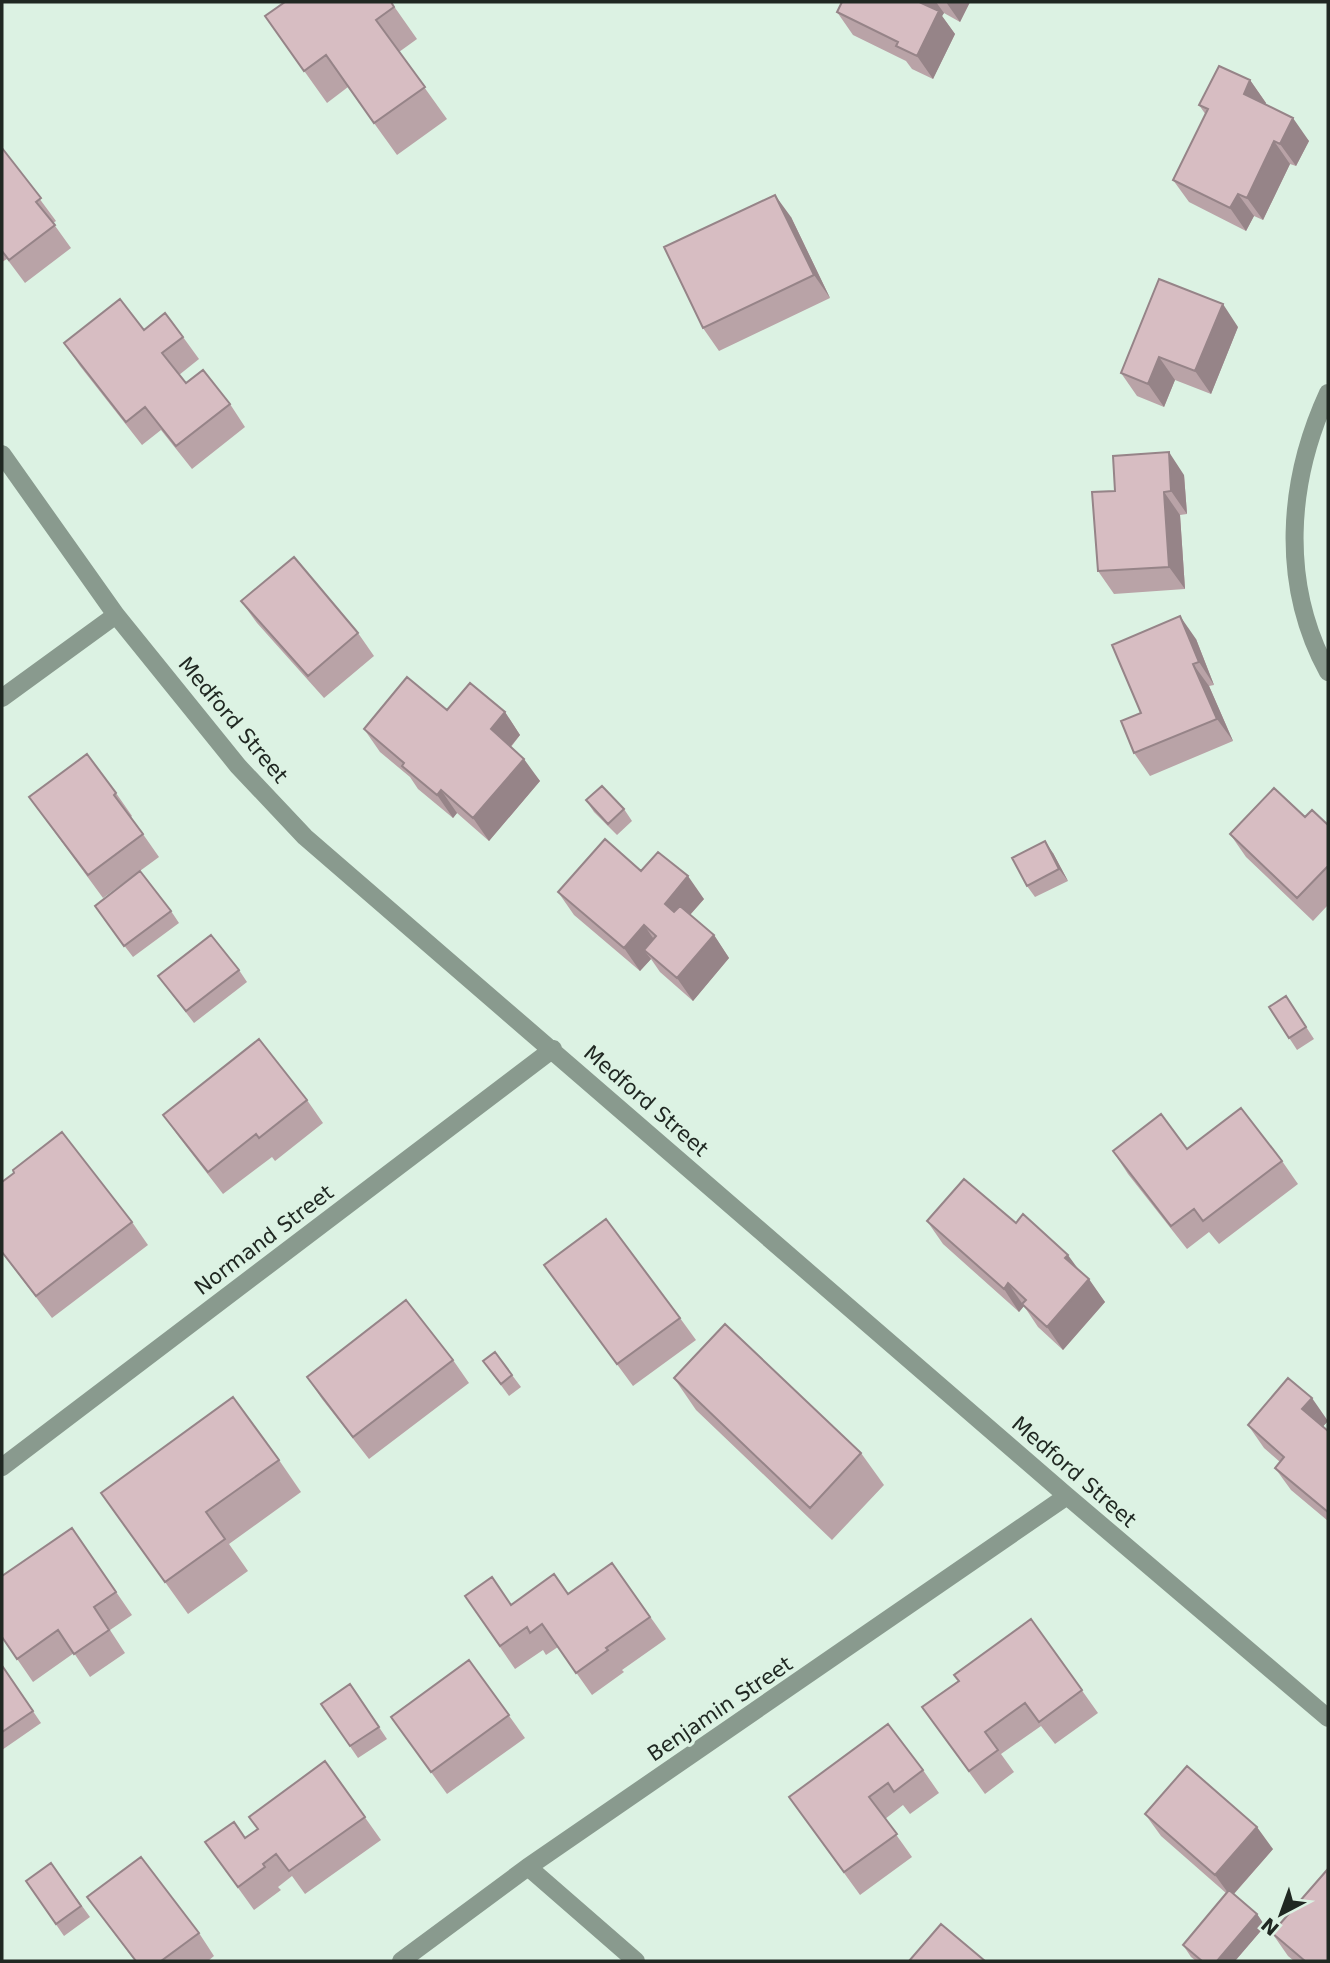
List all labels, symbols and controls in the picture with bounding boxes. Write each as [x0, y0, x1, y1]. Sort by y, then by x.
street label: Medford Street [173, 652, 293, 788]
street label: Medford Street [579, 1041, 713, 1161]
street label: Normand Street [190, 1180, 338, 1300]
street label: Medford Street [1007, 1412, 1141, 1532]
street label: Benjamin Street [643, 1652, 797, 1766]
north arrow [1246, 1879, 1316, 1949]
text: N [1257, 1913, 1283, 1940]

